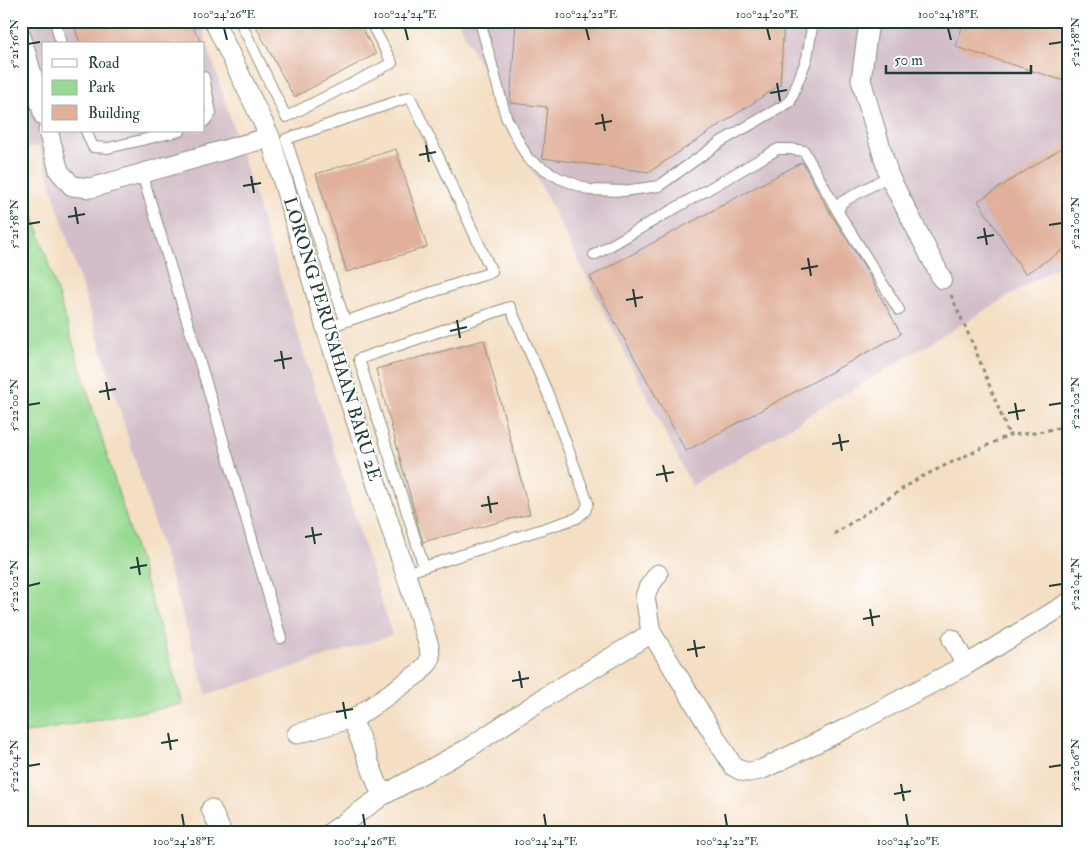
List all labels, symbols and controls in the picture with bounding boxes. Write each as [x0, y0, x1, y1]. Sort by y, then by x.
text: 100°24'26"E [193, 7, 256, 22]
text: 100°24'24"E [374, 7, 437, 22]
text: 100°24'22"E [555, 7, 618, 22]
text: 100°24'20"E [736, 7, 799, 22]
text: 100°24'18"E [918, 7, 978, 22]
text: 5°21'58"N [1068, 17, 1083, 67]
text: 5°21'56"N [7, 19, 22, 69]
legend [42, 42, 205, 132]
scale bar [886, 42, 1032, 74]
text: 50 m [894, 51, 923, 70]
text: Road [88, 54, 120, 73]
text: Park [88, 78, 115, 97]
text: Building [88, 104, 140, 123]
street label: LORONG PERUSAHAAN BARU 2E [278, 194, 386, 484]
text: 5°22'00"N [1068, 196, 1083, 250]
text: 5°21'58"N [7, 199, 22, 249]
text: 5°22'02"N [1068, 376, 1083, 429]
text: 5°22'00"N [7, 378, 22, 432]
text: 5°22'04"N [1068, 557, 1083, 611]
text: 5°22'02"N [7, 559, 22, 612]
text: 5°22'06"N [1068, 738, 1083, 791]
text: 5°22'04"N [7, 739, 22, 793]
text: 100°24'28"E [153, 834, 215, 849]
text: 100°24'26"E [334, 834, 397, 849]
text: 100°24'24"E [515, 834, 578, 849]
text: 100°24'22"E [696, 834, 759, 849]
text: 100°24'20"E [877, 834, 940, 849]

